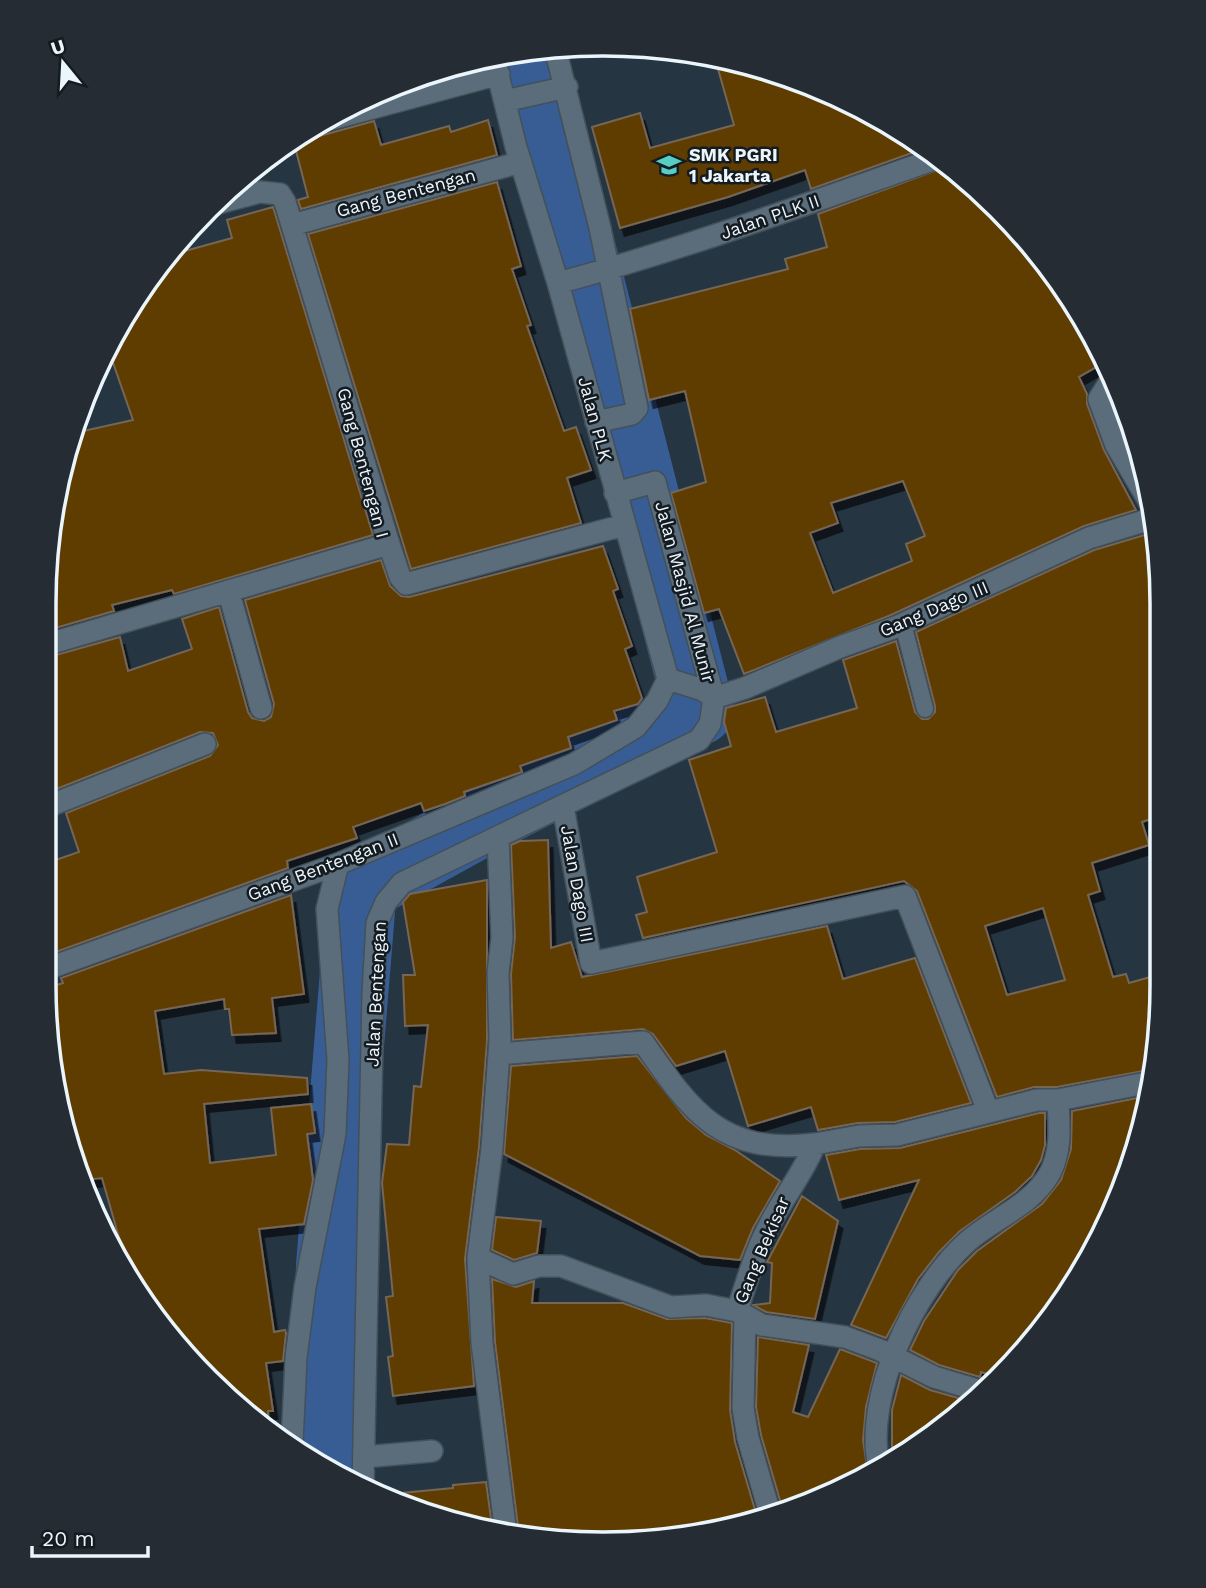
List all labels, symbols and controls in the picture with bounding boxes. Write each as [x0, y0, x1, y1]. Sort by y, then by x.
north arrow [28, 28, 98, 98]
text: U [48, 34, 68, 60]
place label: SMK PGRI 1 Jakarta [689, 144, 778, 186]
school or university icon: SMK PGRI 1 Jakarta [655, 151, 683, 179]
street label: Gang Bentengan [334, 164, 478, 221]
street label: Jalan PLK II [718, 190, 822, 243]
street label: Jalan PLK [574, 374, 617, 464]
street label: Gang Bentengan I [333, 385, 394, 540]
street label: Jalan Masjid Al Munir [651, 499, 720, 685]
street label: Gang Dago III [876, 576, 991, 641]
street label: Jalan Dago III [557, 824, 598, 944]
street label: Gang Bentengan II [244, 828, 401, 905]
street label: Jalan Bentengan [361, 920, 390, 1068]
street label: Gang Bekisar [730, 1193, 794, 1306]
scale bar [32, 1514, 147, 1558]
text: 20 m [42, 1526, 94, 1551]

